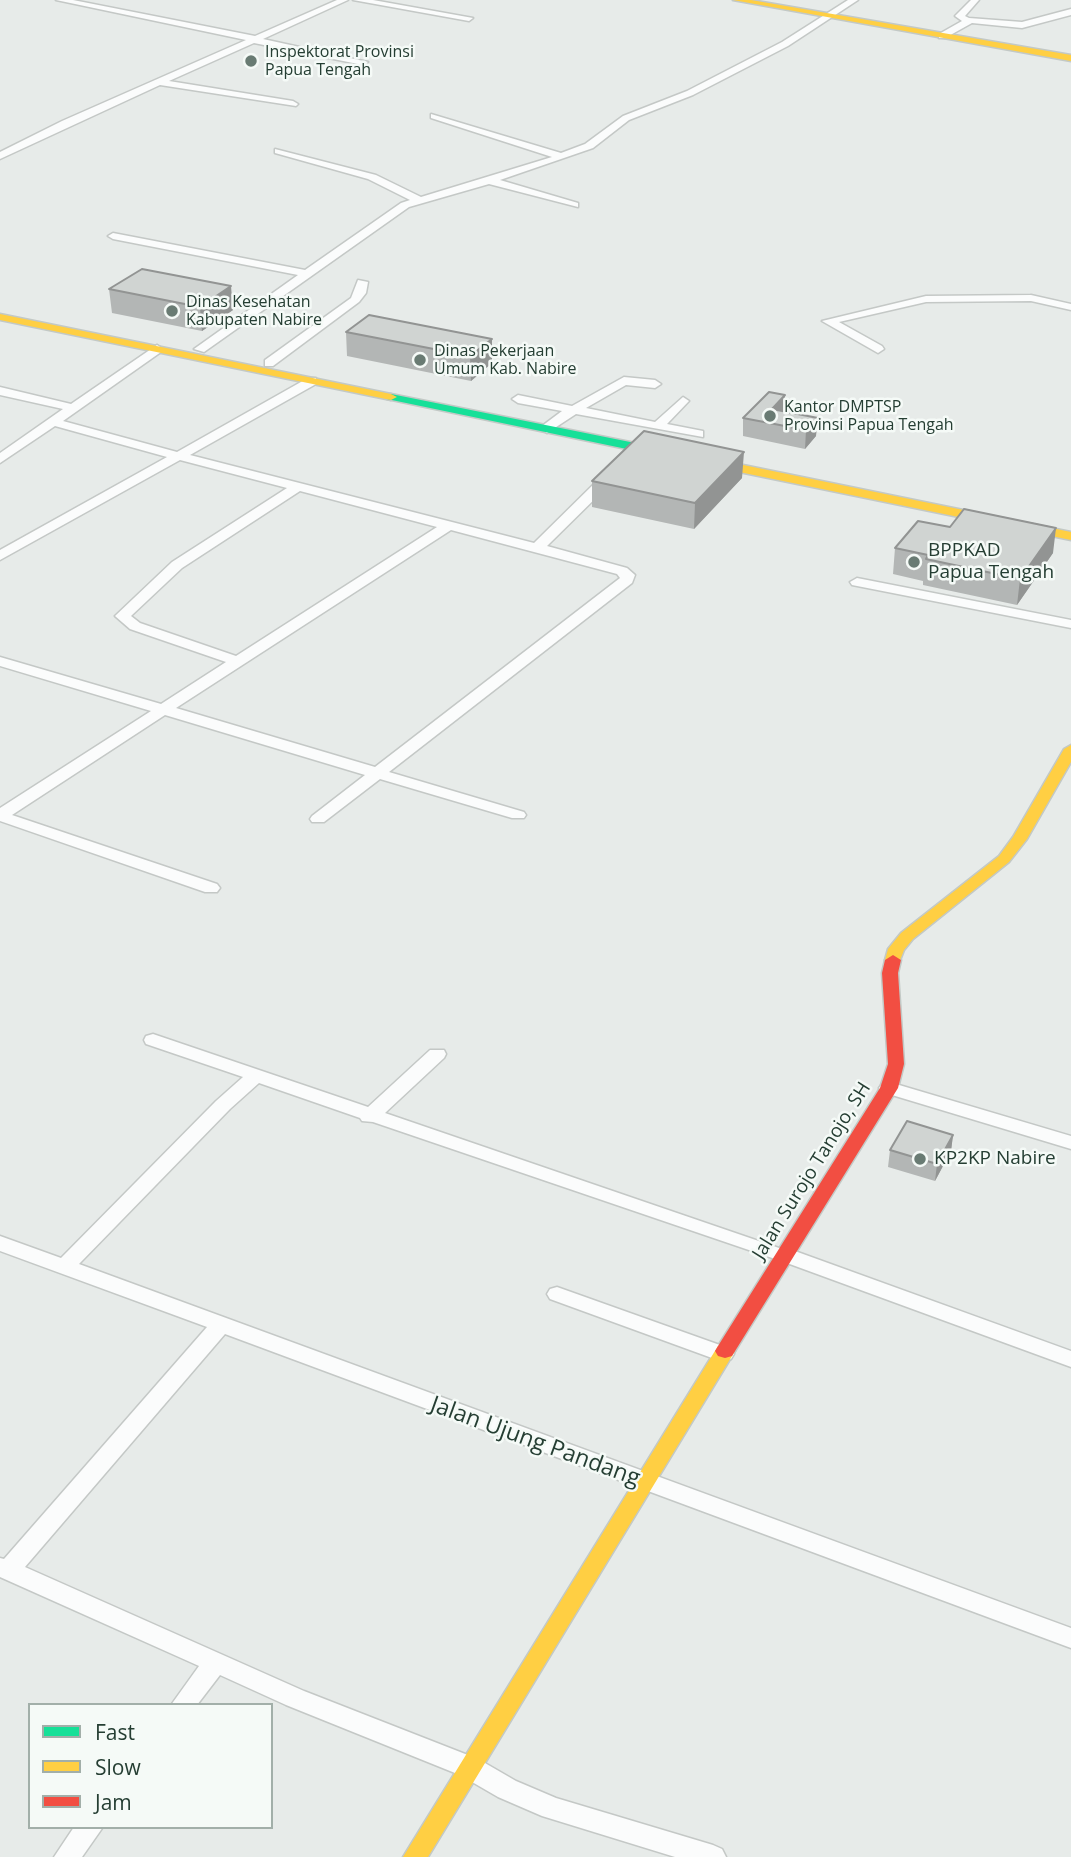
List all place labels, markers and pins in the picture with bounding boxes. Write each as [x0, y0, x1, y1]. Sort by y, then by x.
place label: Inspektorat Provinsi Papua Tengah [265, 42, 414, 80]
marker: Inspektorat Provinsi Papua Tengah [243, 53, 259, 69]
place label: Dinas Kesehatan Kabupaten Nabire [186, 292, 322, 330]
marker: Dinas Kesehatan Kabupaten Nabire [164, 303, 180, 319]
place label: Dinas Pekerjaan Umum Kab. Nabire [434, 341, 576, 379]
marker: Dinas Pekerjaan Umum Kab. Nabire [412, 352, 428, 368]
place label: Kantor DMPTSP Provinsi Papua Tengah [784, 397, 954, 435]
marker: Kantor DMPTSP Provinsi Papua Tengah [762, 408, 778, 424]
place label: BPPKAD Papua Tengah [928, 540, 1054, 584]
marker: BPPKAD Papua Tengah [906, 554, 922, 570]
place label: KP2KP Nabire [934, 1148, 1056, 1170]
marker: KP2KP Nabire [912, 1151, 928, 1167]

